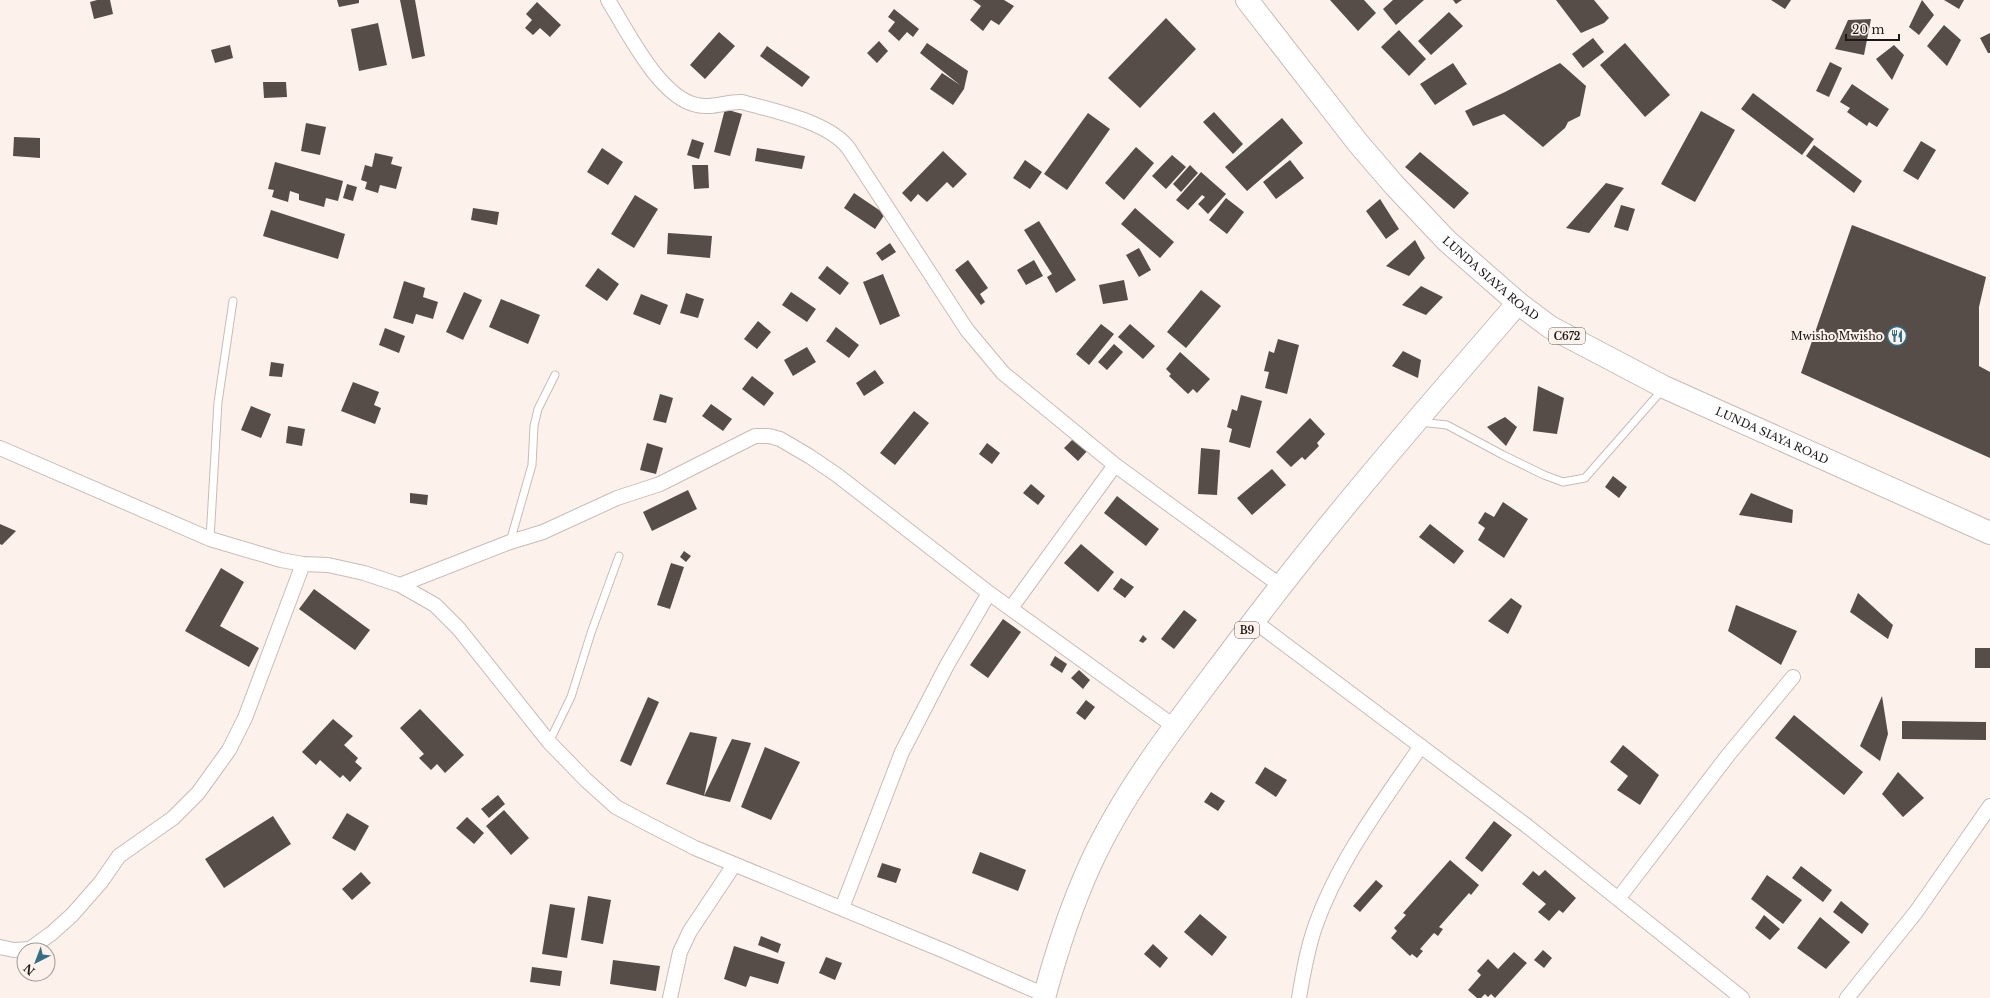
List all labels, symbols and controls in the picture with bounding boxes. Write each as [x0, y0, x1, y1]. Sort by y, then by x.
scale bar [1846, 16, 1899, 42]
text: 20 m [1852, 22, 1884, 37]
street label: LUNDA SIAYA ROAD [1440, 233, 1542, 324]
restaurant icon: Mwisho Mwisho [1886, 325, 1908, 347]
road number: C672 [1549, 328, 1585, 344]
place label: Mwisho Mwisho [1791, 329, 1883, 343]
street label: LUNDA SIAYA ROAD [1713, 404, 1831, 467]
road number: B9 [1235, 622, 1259, 638]
north arrow [16, 942, 56, 982]
text: N [20, 960, 38, 978]

